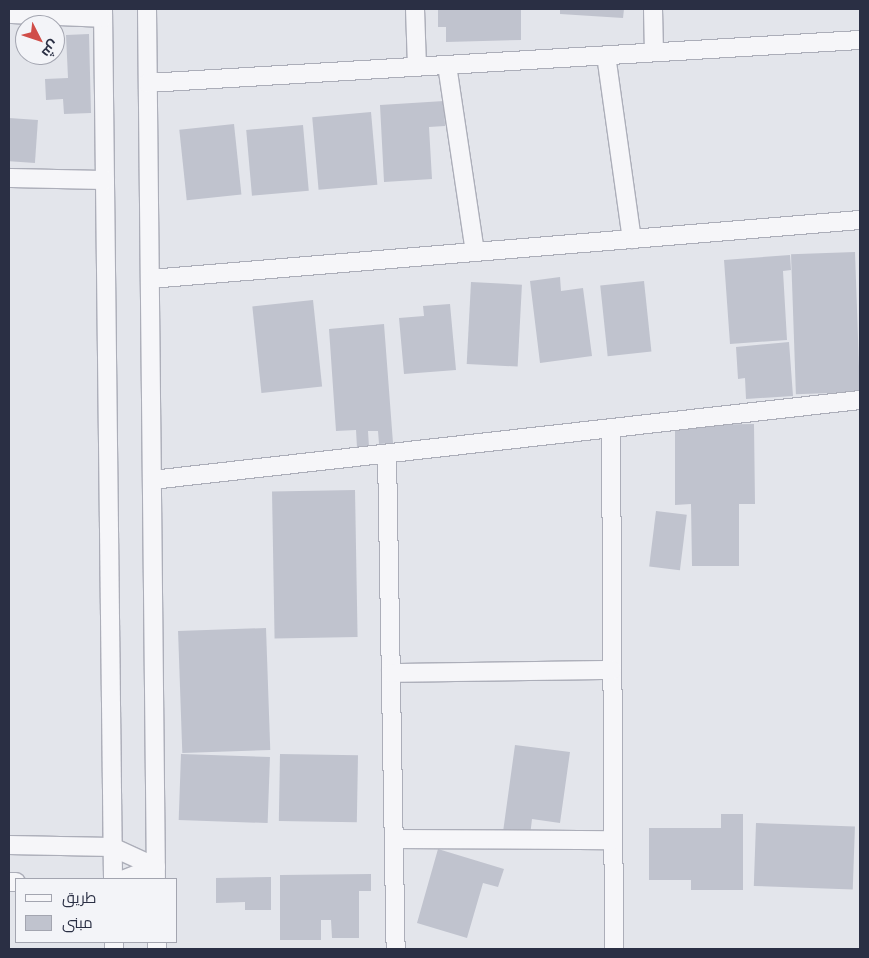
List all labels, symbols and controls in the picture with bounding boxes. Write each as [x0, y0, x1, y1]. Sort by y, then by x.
north arrow [15, 15, 65, 65]
text: ش [38, 36, 64, 63]
legend [15, 878, 178, 943]
text: طريق [62, 887, 96, 907]
text: مبنى [62, 912, 93, 932]

